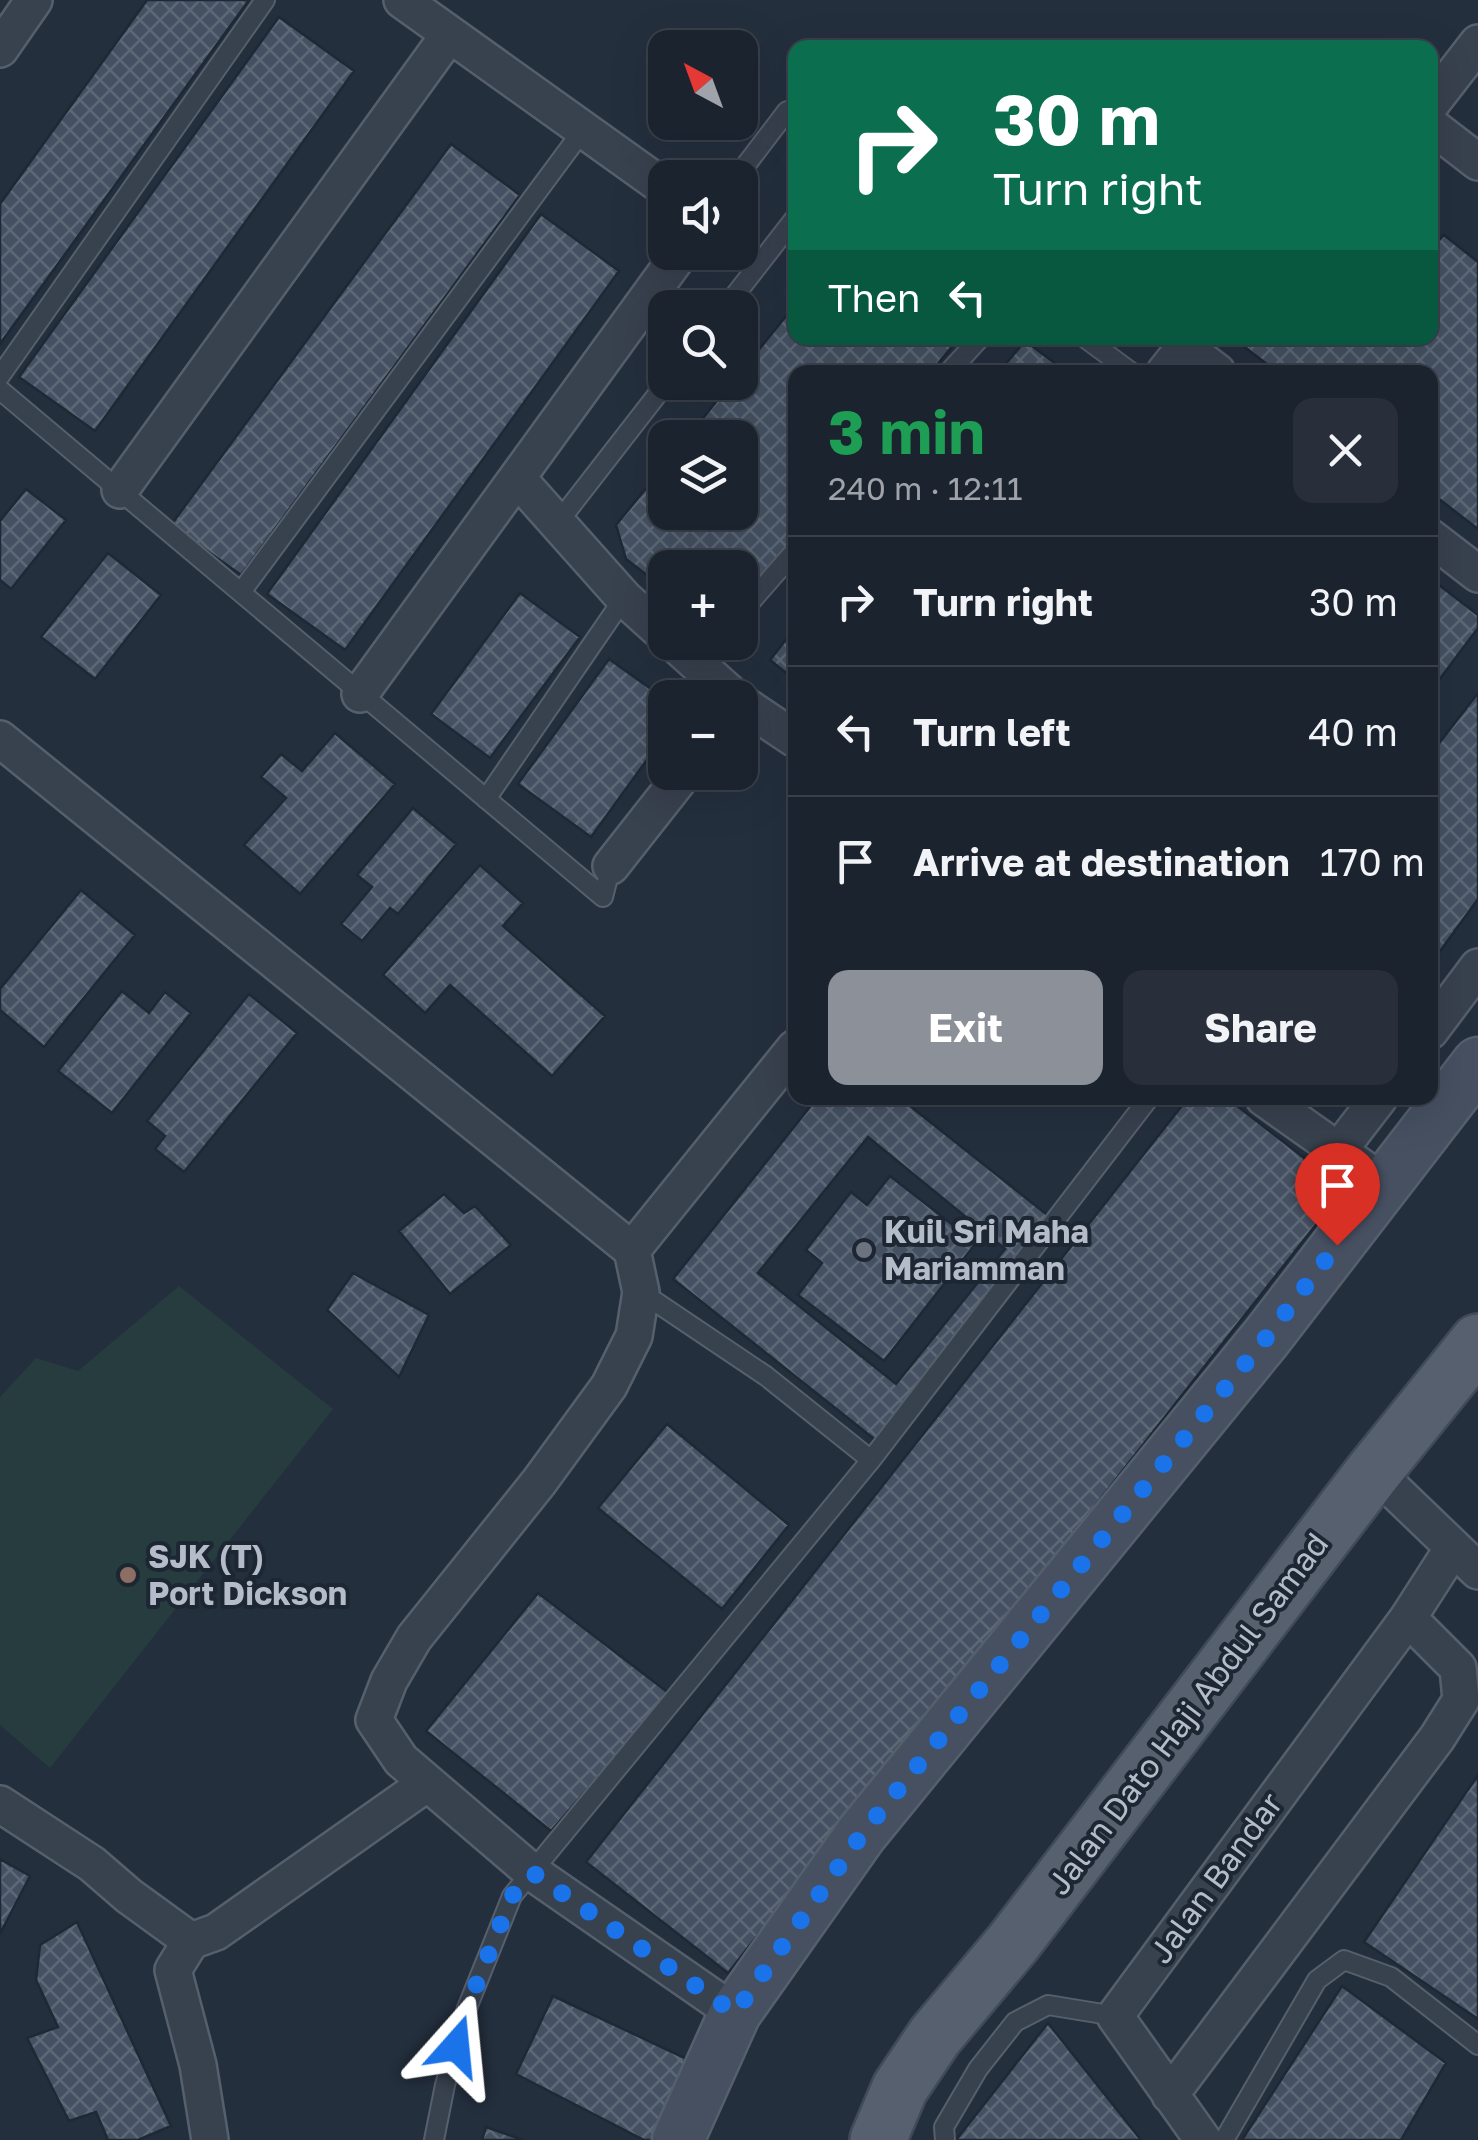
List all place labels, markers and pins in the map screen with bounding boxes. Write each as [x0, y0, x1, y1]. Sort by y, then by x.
pin [1295, 1143, 1380, 1246]
place label: Kuil Sri Maha Mariamman [884, 1212, 1089, 1287]
marker: Kuil Sri Maha Mariamman [853, 1239, 875, 1261]
place label: SJK (T) Port Dickson [148, 1537, 347, 1612]
marker: SJK (T) Port Dickson [117, 1564, 139, 1586]

